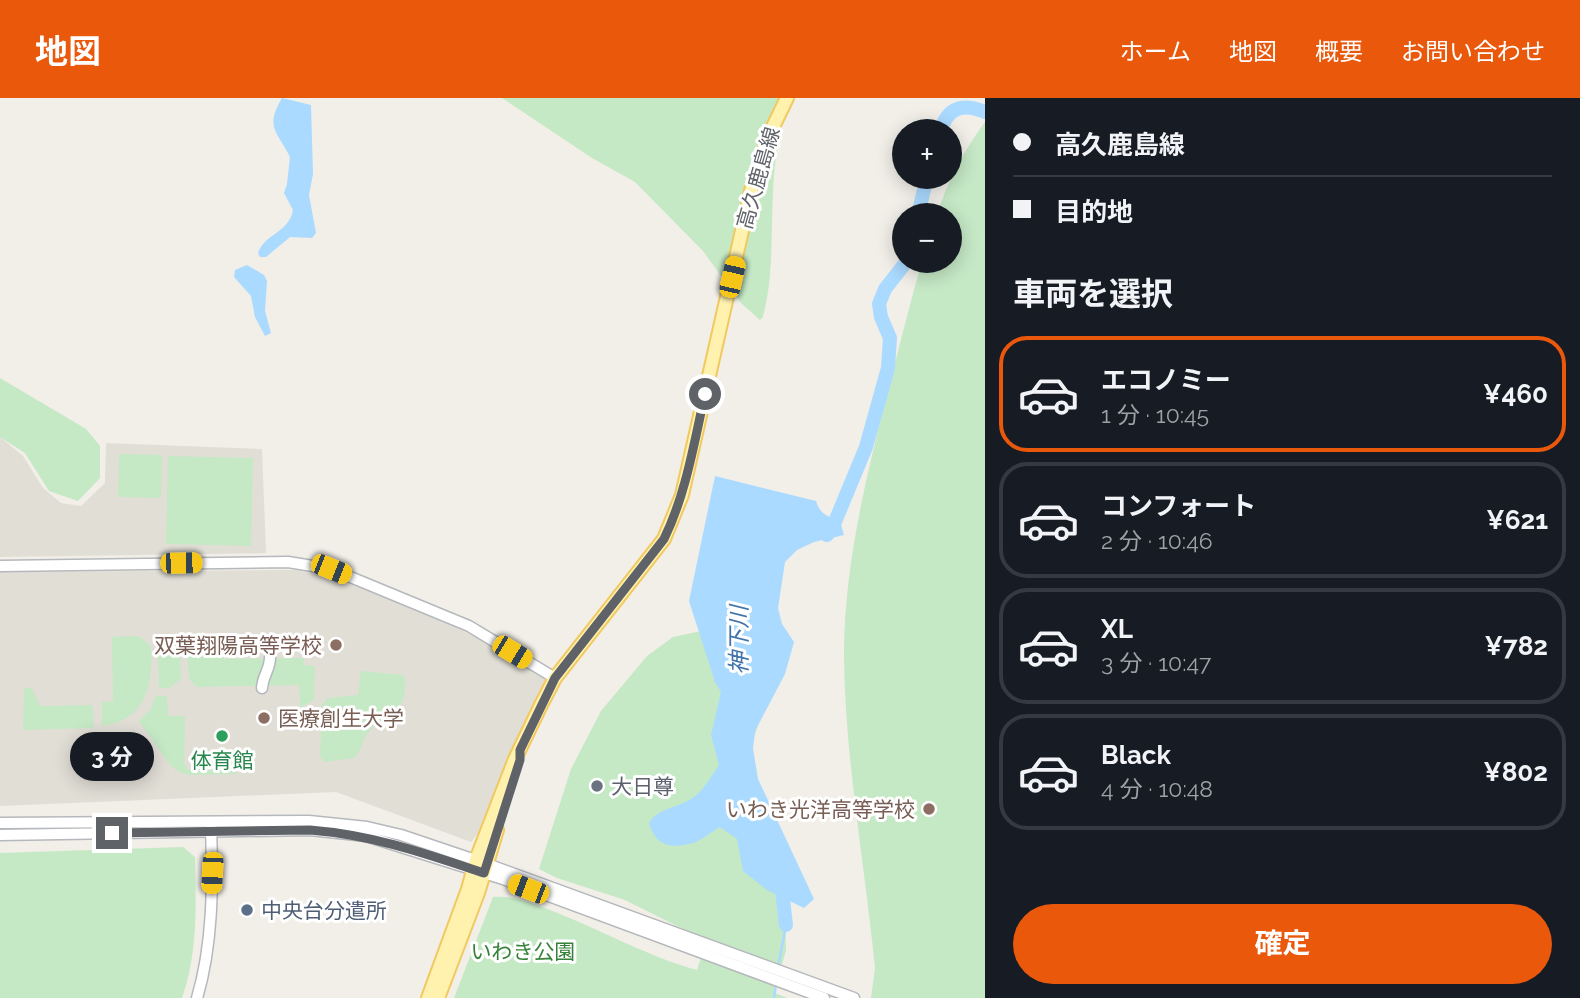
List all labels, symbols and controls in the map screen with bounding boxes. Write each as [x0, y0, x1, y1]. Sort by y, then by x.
text: 地図 [35, 32, 101, 71]
text: ホーム [1120, 37, 1191, 66]
text: 地図 [1229, 37, 1277, 66]
text: 概要 [1315, 37, 1363, 66]
text: お問い合わせ [1401, 37, 1545, 66]
map controls [892, 119, 962, 273]
button: + [892, 119, 962, 189]
street label: 高久鹿島線 [732, 124, 784, 232]
text: 高久鹿島線 [1055, 130, 1185, 160]
text: 目的地 [1055, 197, 1133, 227]
button: − [892, 203, 962, 273]
car [718, 254, 747, 300]
text: 車両を選択 [1013, 275, 1173, 312]
icon: car [1017, 363, 1080, 426]
text: エコノミー [1101, 365, 1231, 395]
route start [689, 378, 721, 410]
text: ¥460 [1483, 379, 1548, 409]
text: 1 分 · 10:45 [1101, 401, 1209, 428]
icon: car [1017, 489, 1080, 552]
text: コンフォート [1101, 491, 1256, 521]
text: ¥621 [1486, 505, 1548, 535]
text: 2 分 · 10:46 [1101, 527, 1213, 554]
car [308, 551, 355, 587]
car [160, 552, 203, 574]
water label: 神下川 [725, 603, 752, 675]
text: XL [1101, 614, 1133, 644]
icon: car [1017, 615, 1080, 678]
text: ¥782 [1485, 631, 1548, 661]
car [489, 632, 536, 672]
place label: 双葉翔陽高等学校 [154, 633, 322, 658]
marker: 双葉翔陽高等学校 [328, 637, 344, 653]
text: 3 分 · 10:47 [1101, 649, 1211, 676]
place label: 医療創生大学 [278, 706, 404, 731]
marker: 医療創生大学 [256, 710, 272, 726]
marker: 体育館 [214, 728, 230, 744]
callout: 3 分 [70, 732, 154, 780]
text: Black [1101, 740, 1171, 770]
icon: car [1017, 741, 1080, 804]
text: 3 分 [91, 743, 133, 770]
place label: 体育館 [191, 748, 254, 773]
text: ¥802 [1483, 757, 1548, 787]
place label: 大日尊 [611, 774, 674, 799]
text: 4 分 · 10:48 [1101, 775, 1213, 802]
marker: 大日尊 [589, 778, 605, 794]
place label: いわき光洋高等学校 [726, 797, 915, 822]
marker: いわき光洋高等学校 [921, 801, 937, 817]
route end [96, 817, 128, 849]
car [201, 851, 224, 895]
car [505, 872, 552, 906]
place label: 中央台分遣所 [261, 898, 387, 923]
marker: 中央台分遣所 [239, 902, 255, 918]
button: 確定 [1013, 904, 1552, 984]
park label: いわき公園 [471, 939, 576, 964]

